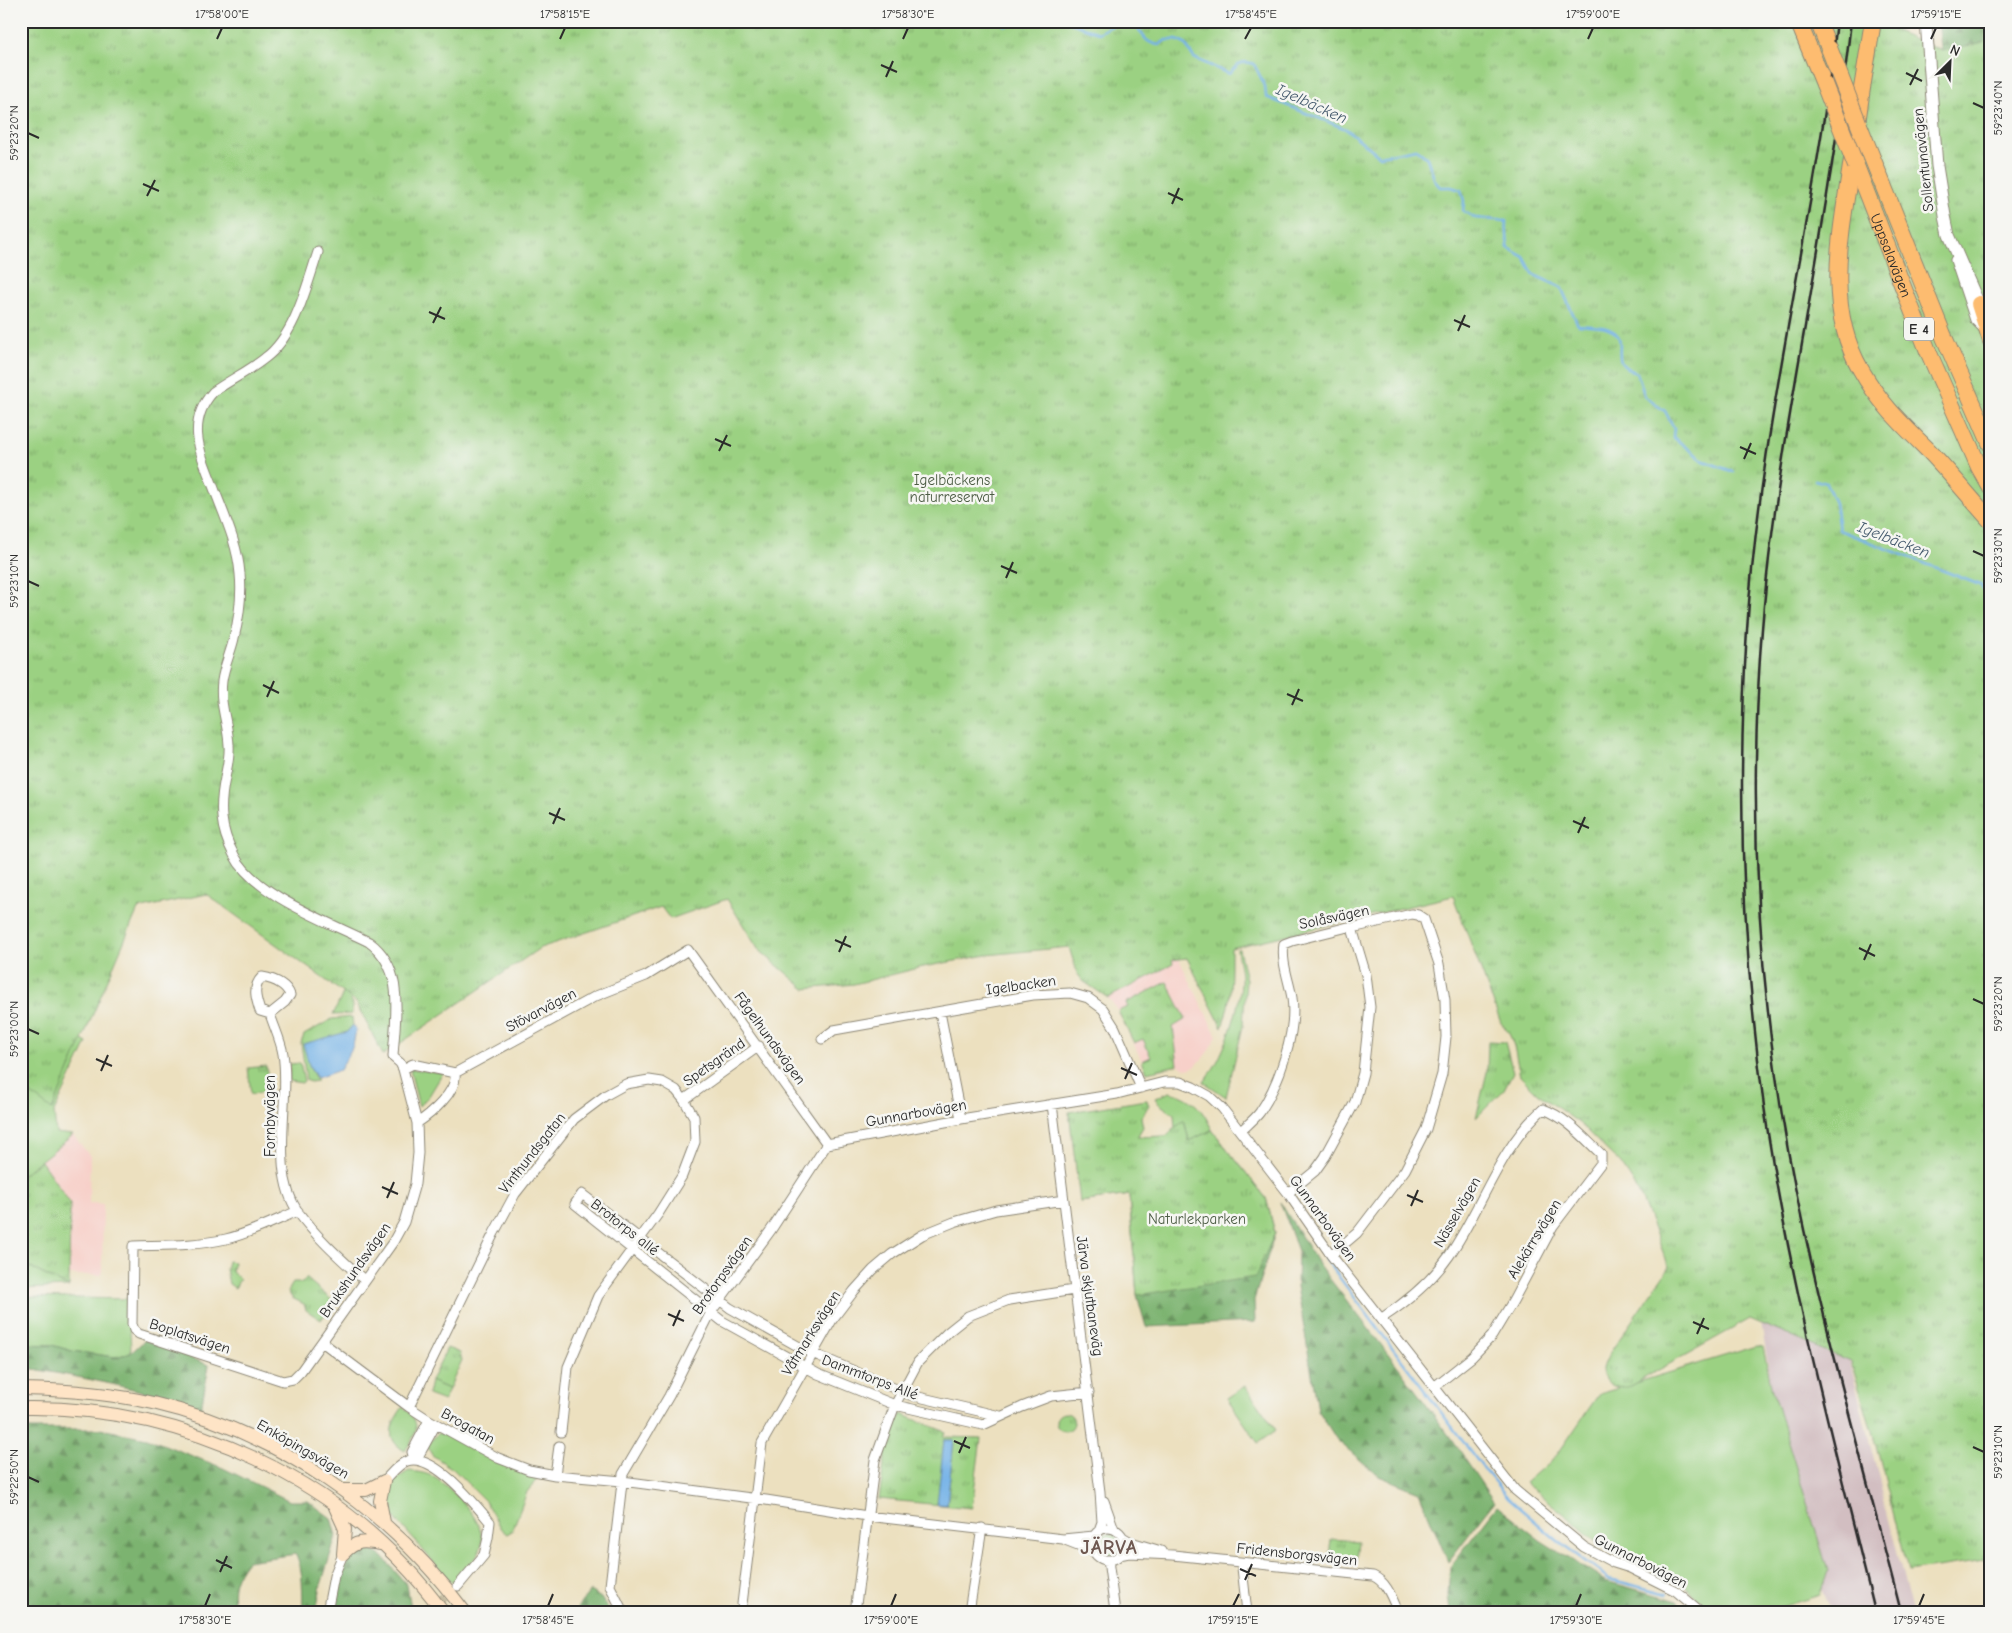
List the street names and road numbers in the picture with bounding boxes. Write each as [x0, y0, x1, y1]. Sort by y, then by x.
street label: Sollentunavägen [1909, 107, 1937, 213]
street label: Uppsalavägen [1866, 211, 1915, 300]
road number: E 4 [1904, 318, 1934, 340]
street label: Solåsvägen [1297, 901, 1371, 933]
street label: Igelbacken [985, 971, 1057, 999]
street label: Stövarvägen [503, 984, 579, 1036]
street label: Fågelhundsvägen [730, 988, 810, 1088]
street label: Spetsgränd [679, 1034, 749, 1090]
street label: Fornbyvägen [261, 1075, 279, 1157]
street label: Gunnarbovägen [864, 1095, 968, 1131]
street label: Vinthundsgatan [495, 1109, 569, 1197]
street label: Gunnarbovägen [1286, 1171, 1360, 1265]
street label: Nässelvägen [1430, 1174, 1484, 1250]
street label: Brotorps allé [587, 1195, 663, 1259]
street label: Alekärrsvägen [1503, 1196, 1565, 1282]
street label: Brukshundsvägen [315, 1219, 395, 1321]
street label: Brotorpsvägen [688, 1232, 756, 1318]
street label: Järva skjutbaneväg [1073, 1235, 1107, 1357]
street label: Våtmarksvägen [778, 1287, 844, 1379]
street label: Boplatsvägen [147, 1314, 233, 1358]
street label: Dammtorps Allé [819, 1350, 921, 1404]
street label: Brogatan [438, 1404, 498, 1448]
street label: Enköpingsvägen [254, 1415, 352, 1483]
street label: Gunnarbovägen [1591, 1530, 1691, 1592]
street label: Fridensborgsvägen [1236, 1539, 1358, 1569]

